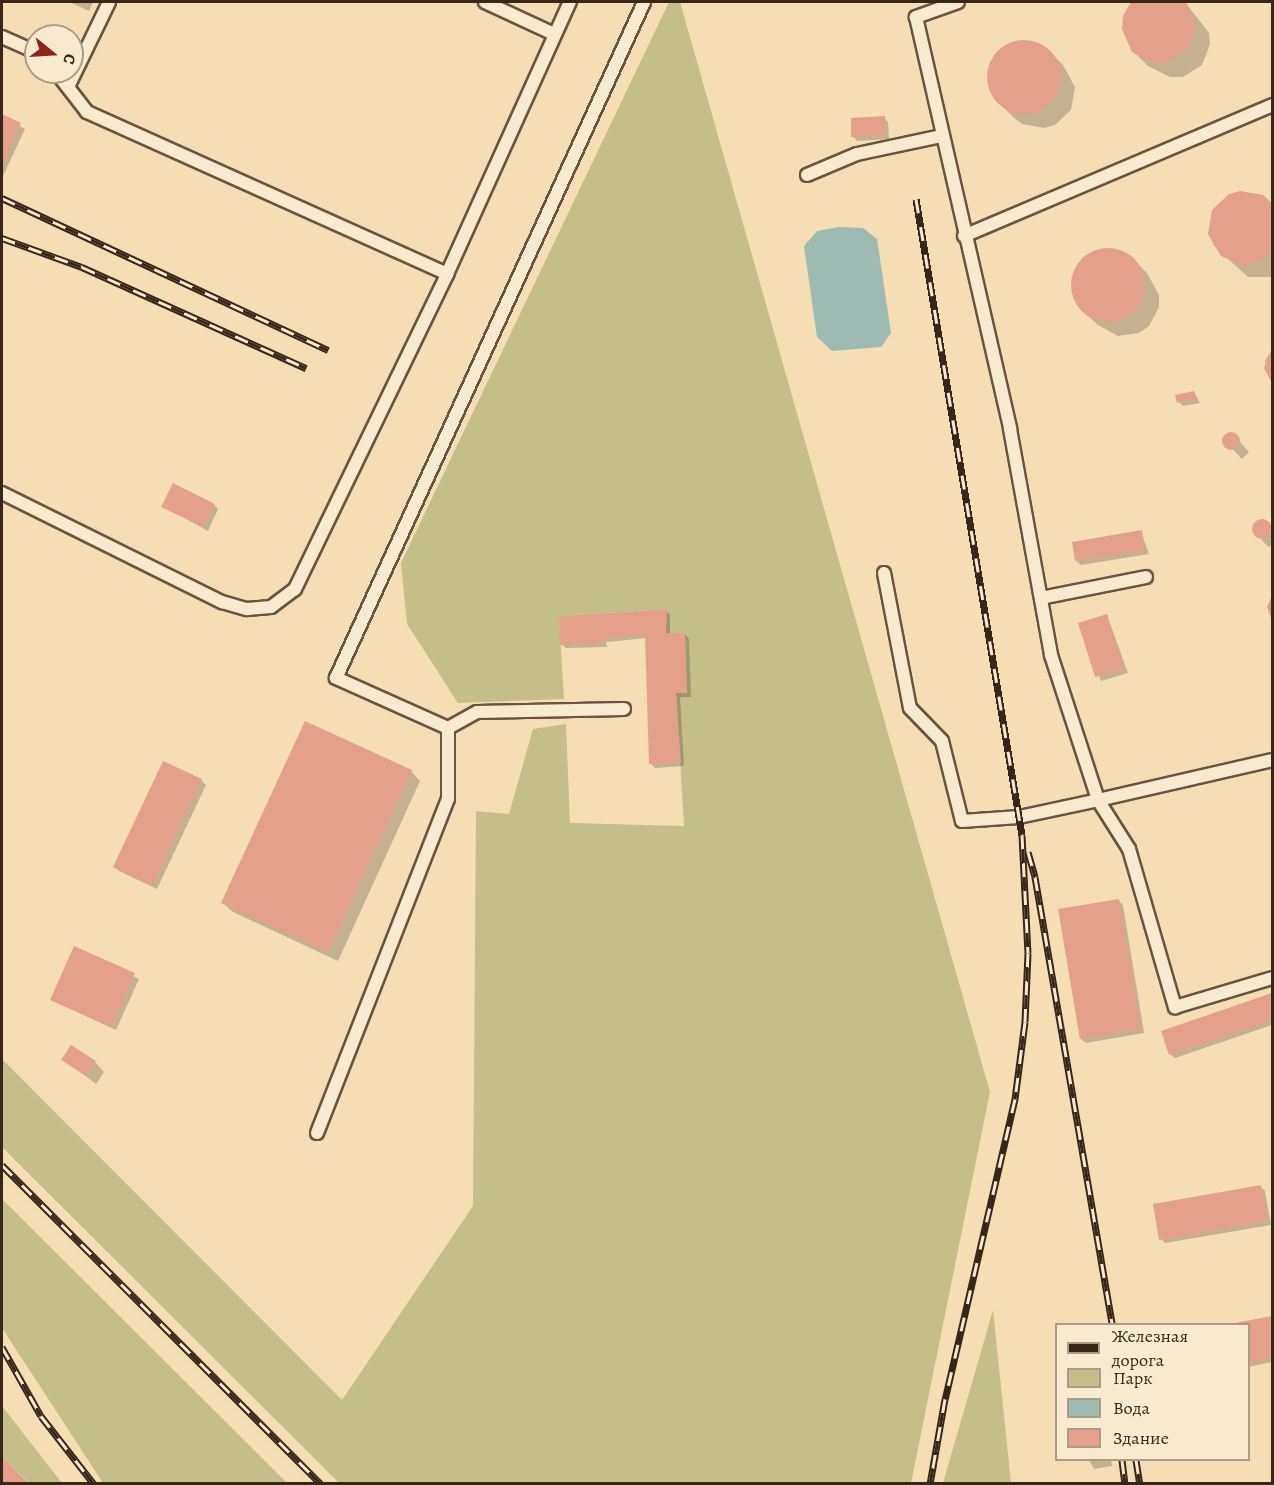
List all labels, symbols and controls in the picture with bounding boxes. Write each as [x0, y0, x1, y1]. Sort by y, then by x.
north arrow [24, 24, 84, 84]
text: С [57, 51, 81, 67]
legend [1055, 1323, 1250, 1461]
text: Железная дорога [1112, 1324, 1188, 1372]
text: Парк [1113, 1366, 1153, 1390]
text: Вода [1113, 1396, 1150, 1420]
text: Здание [1113, 1426, 1169, 1450]

